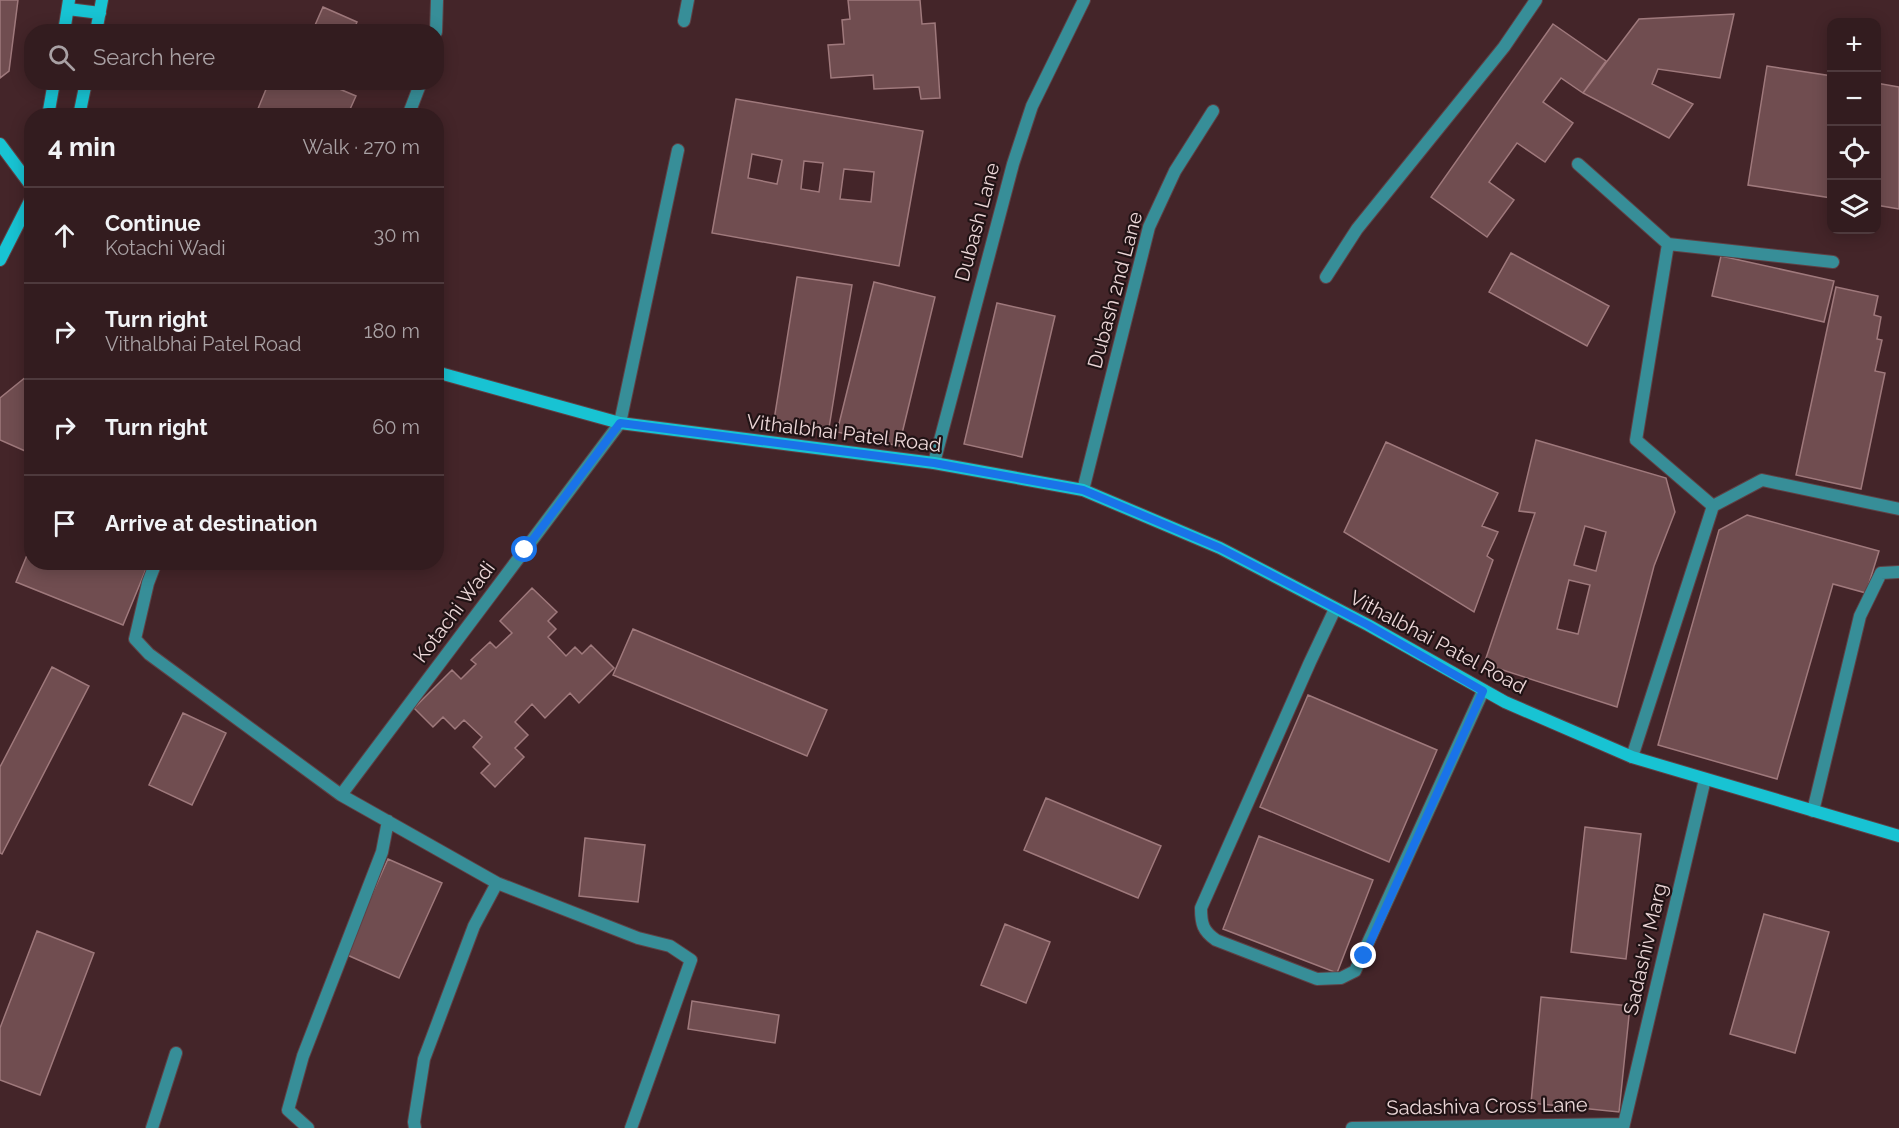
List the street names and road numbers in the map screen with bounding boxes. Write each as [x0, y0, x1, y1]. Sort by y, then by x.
street label: Dubash Lane [950, 160, 1004, 284]
street label: Dubash 2nd Lane [1083, 209, 1148, 371]
street label: Vithalbhai Patel Road [745, 409, 943, 457]
street label: Kotachi Wadi [408, 557, 500, 667]
street label: Vithalbhai Patel Road [1346, 585, 1530, 699]
street label: Sadashiv Marg [1618, 881, 1672, 1017]
street label: Sadashiva Cross Lane [1386, 1092, 1588, 1120]

